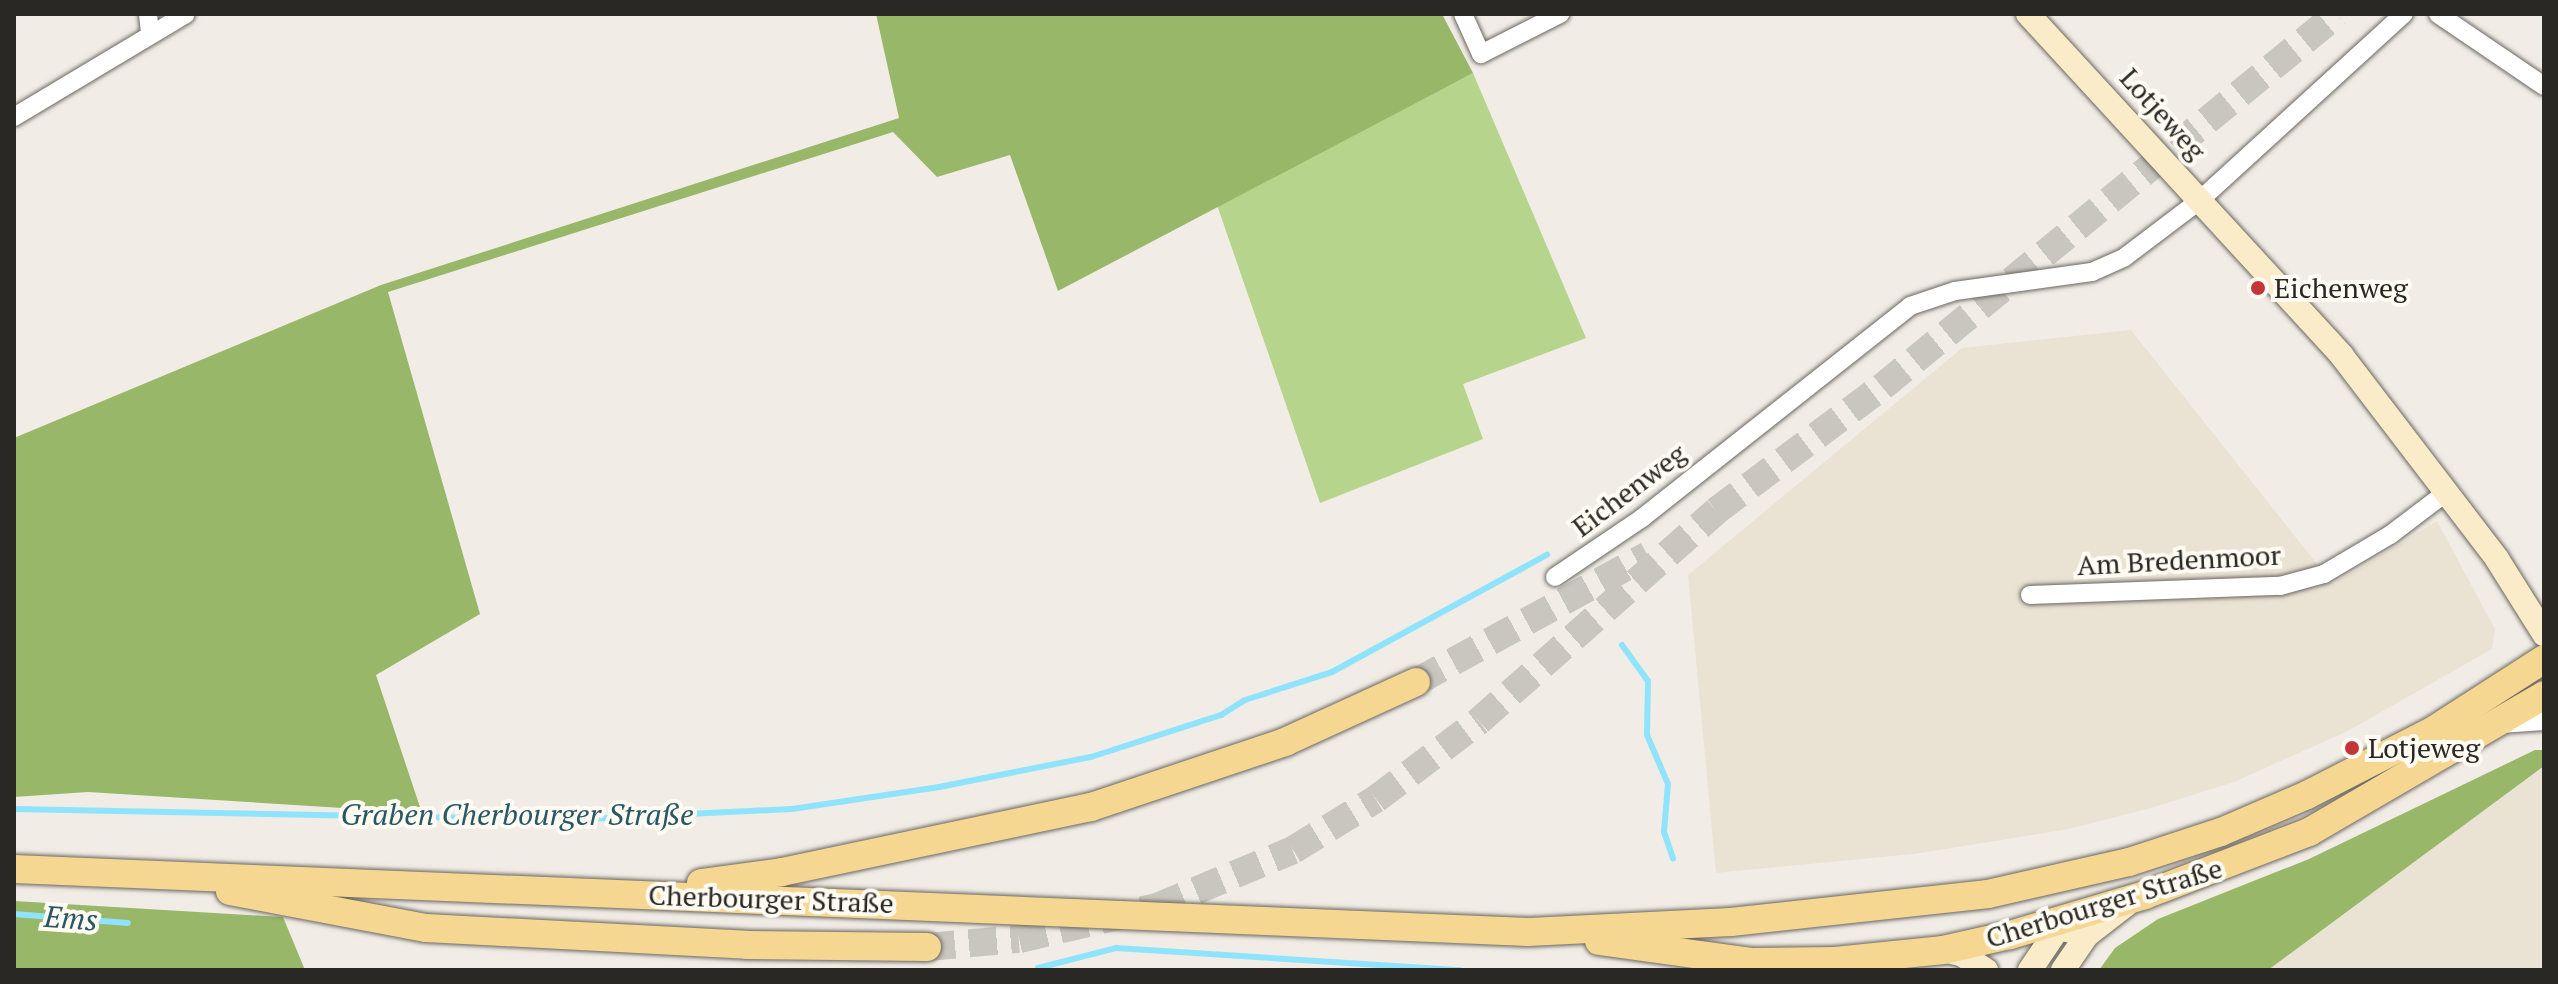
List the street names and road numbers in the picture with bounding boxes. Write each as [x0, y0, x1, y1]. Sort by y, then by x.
street label: Lotjeweg [2113, 61, 2213, 167]
street label: Eichenweg [1565, 436, 1693, 544]
street label: Am Bredenmoor [2076, 538, 2282, 582]
street label: Cherbourger Straße [1982, 851, 2226, 955]
street label: Cherbourger Straße [648, 878, 894, 920]

